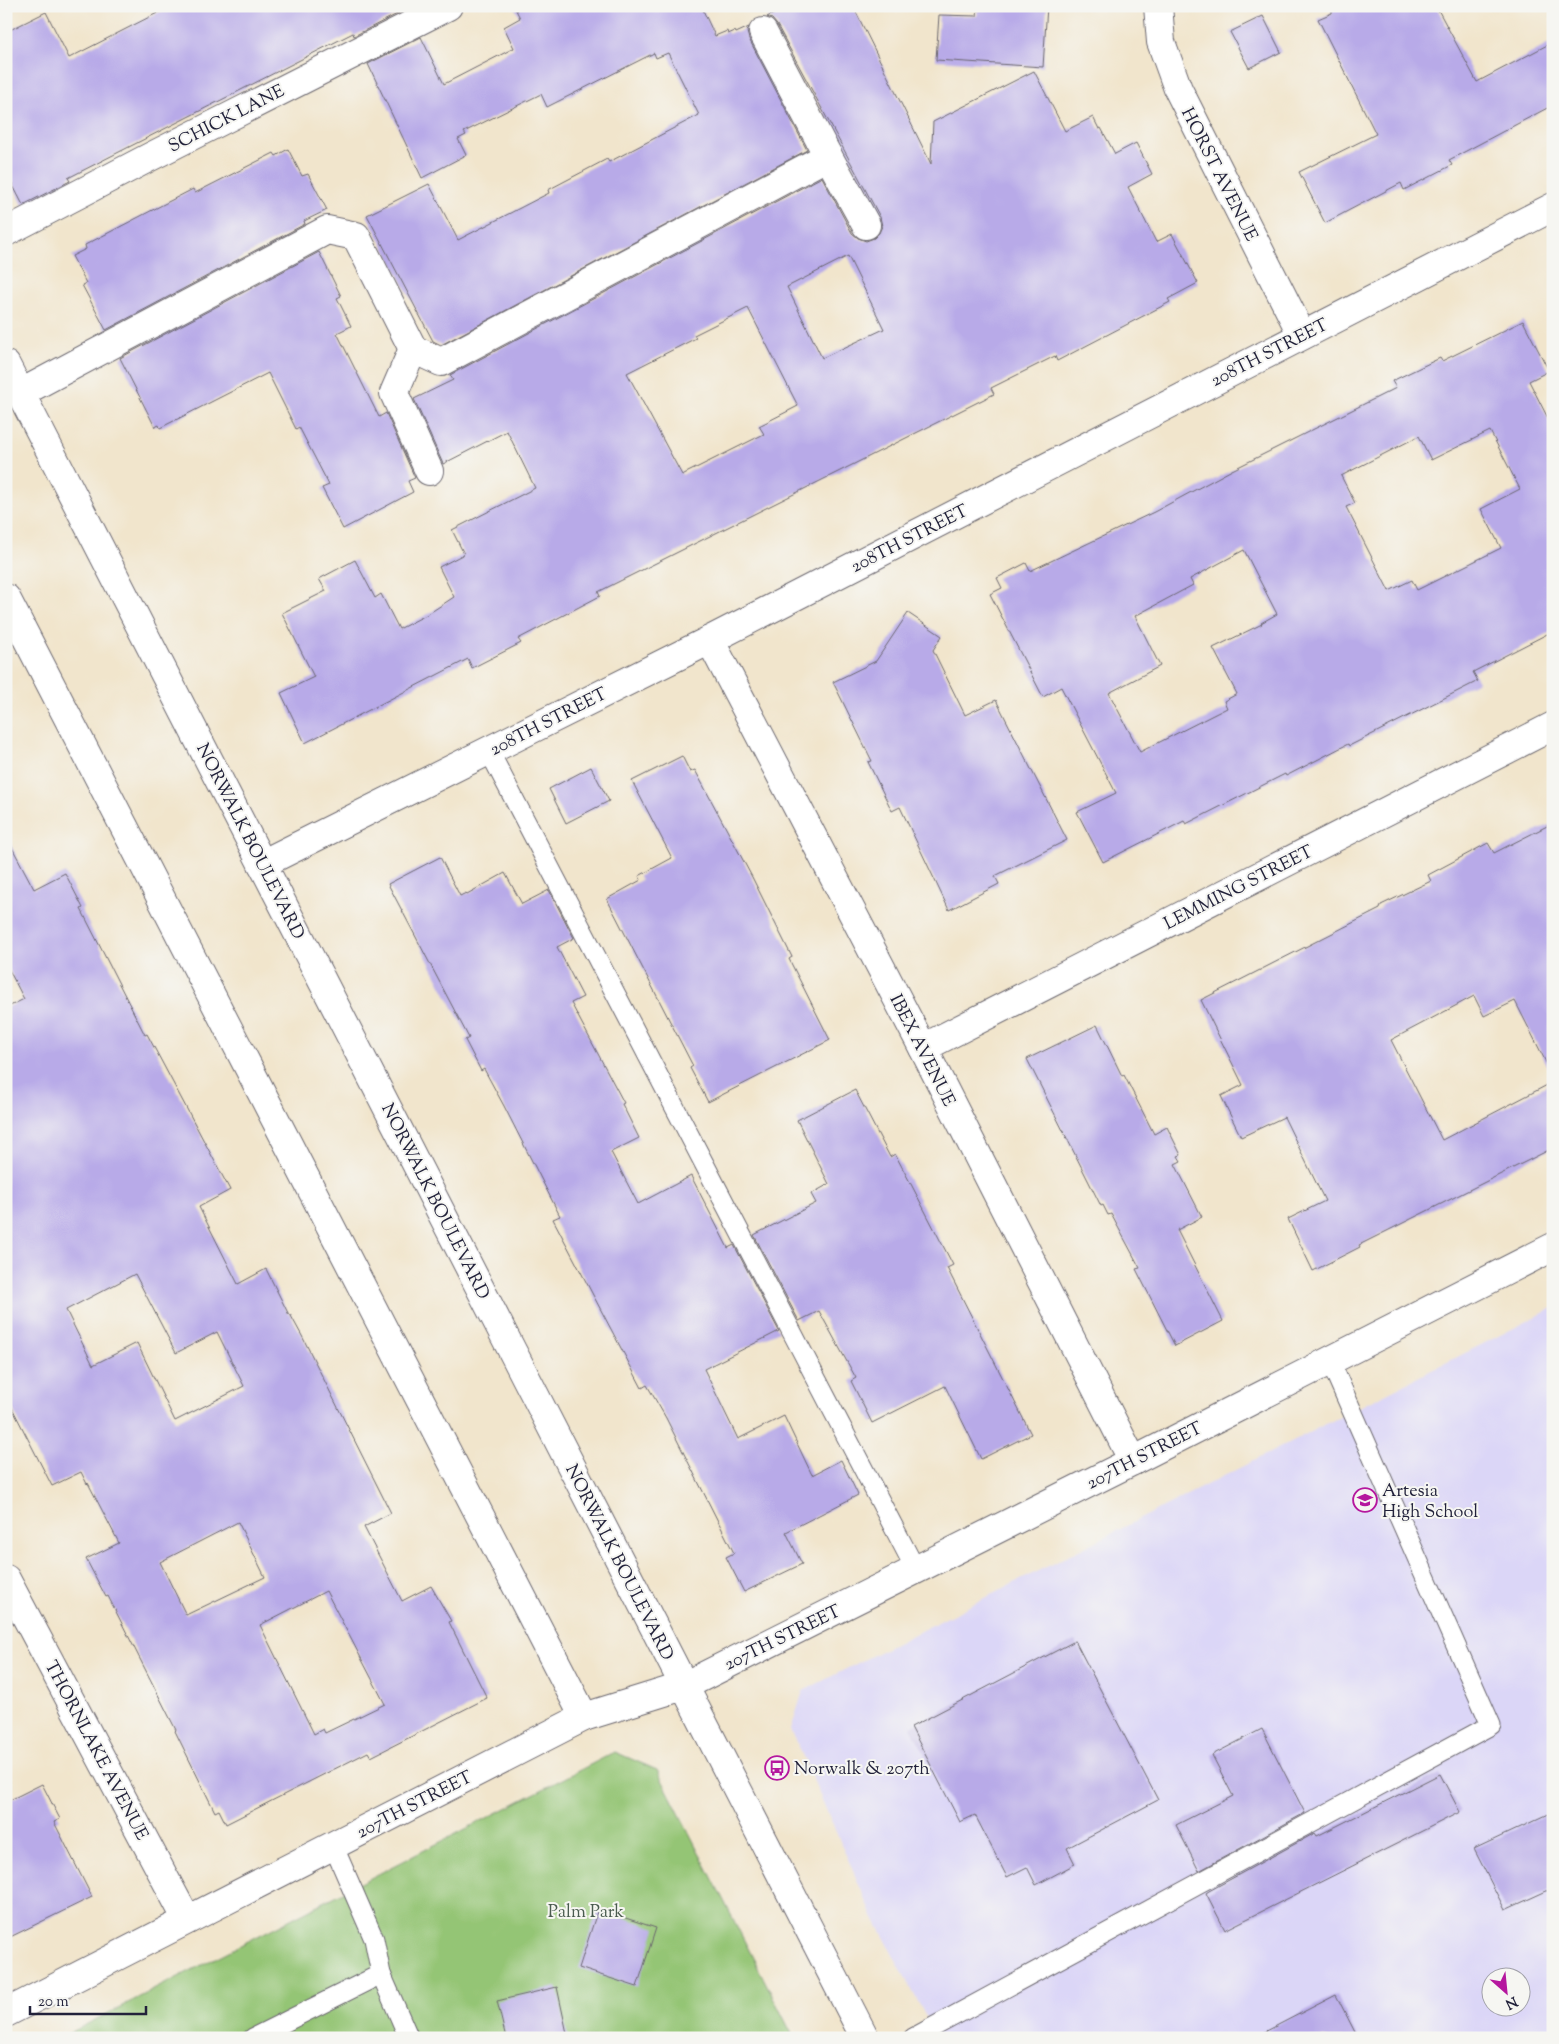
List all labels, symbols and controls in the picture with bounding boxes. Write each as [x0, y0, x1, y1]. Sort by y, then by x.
street label: SCHICK LANE [164, 79, 290, 160]
street label: HORST AVENUE [1173, 104, 1263, 246]
street label: 208TH STREET [1207, 313, 1333, 395]
street label: 208TH STREET [847, 499, 973, 581]
street label: 208TH STREET [486, 682, 612, 764]
street label: NORWALK BOULEVARD [188, 739, 310, 945]
street label: LEMMING STREET [1160, 840, 1318, 938]
street label: IBEX AVENUE [882, 990, 961, 1112]
street label: NORWALK BOULEVARD [373, 1099, 495, 1305]
street label: 207TH STREET [1083, 1416, 1208, 1497]
street label: NORWALK BOULEVARD [557, 1460, 679, 1666]
place label: Artesia High School [1382, 1479, 1478, 1526]
school or university icon: Artesia High School [1352, 1487, 1378, 1513]
street label: 207TH STREET [720, 1599, 846, 1678]
street label: THORNLAKE AVENUE [37, 1656, 154, 1846]
bus stop icon: Norwalk & 207th [764, 1755, 790, 1781]
place label: Norwalk & 207th [794, 1757, 930, 1783]
street label: 207TH STREET [353, 1765, 478, 1846]
park label: Palm Park [548, 1900, 624, 1926]
north arrow [1482, 1966, 1532, 2016]
scale bar [30, 1984, 146, 2016]
text: N [1501, 1990, 1521, 2013]
text: 20 m [38, 1992, 69, 2013]

